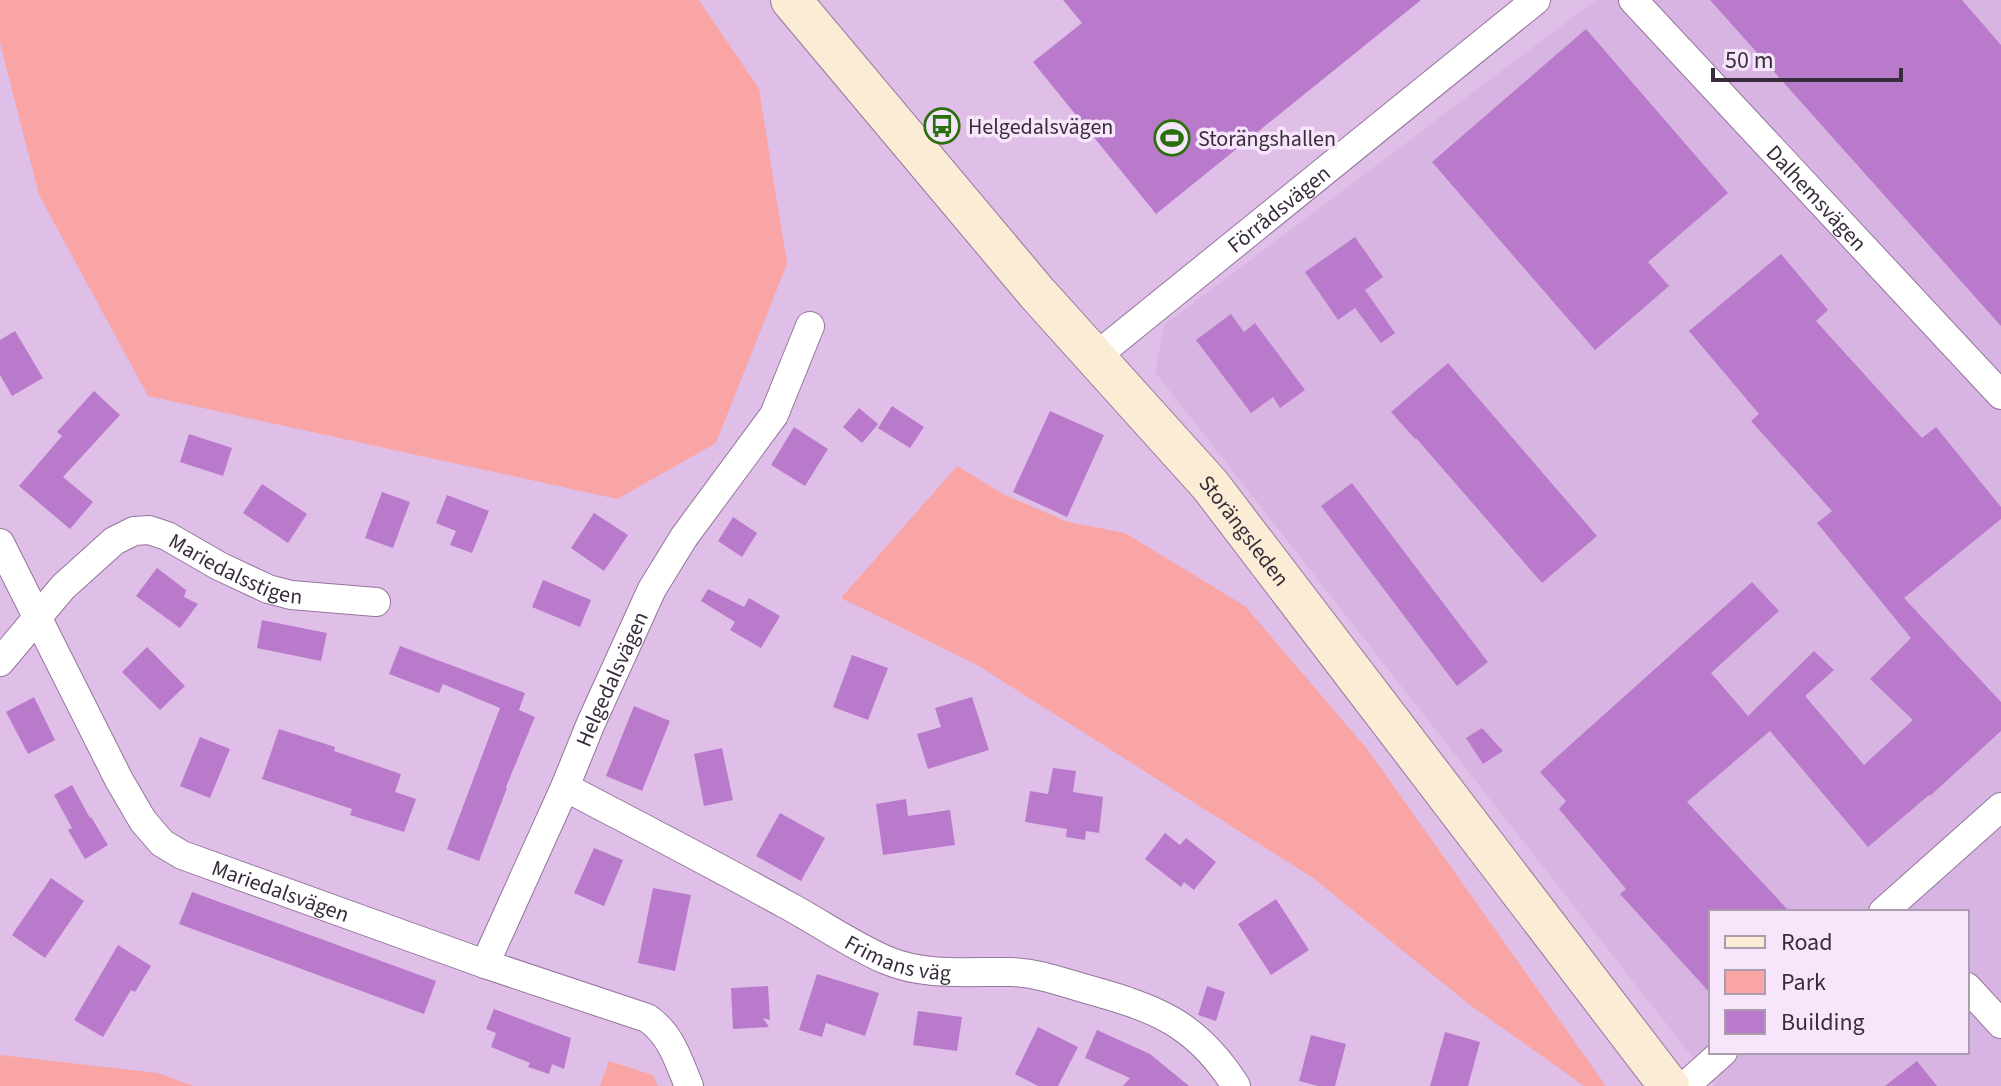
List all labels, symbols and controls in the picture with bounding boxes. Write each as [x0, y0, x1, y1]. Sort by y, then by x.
scale bar [1713, 32, 1901, 82]
text: 50 m [1725, 43, 1774, 78]
bus stop icon: Helgedalsvägen [923, 107, 961, 145]
place label: Helgedalsvägen [968, 111, 1113, 143]
sports icon: Storängshallen [1153, 119, 1191, 157]
place label: Storängshallen [1198, 123, 1336, 155]
street label: Dalhemsvägen [1758, 138, 1874, 259]
street label: Förrådsvägen [1221, 158, 1338, 261]
street label: Storängsleden [1191, 468, 1297, 593]
street label: Mariedalsstigen [163, 525, 304, 613]
street label: Helgedalsvägen [568, 606, 657, 752]
street label: Mariedalsvägen [207, 852, 354, 931]
legend [1709, 910, 1969, 1054]
text: Road [1781, 925, 1833, 960]
street label: Frimans väg [838, 927, 952, 989]
text: Park [1781, 965, 1826, 1000]
text: Building [1781, 1005, 1865, 1040]

